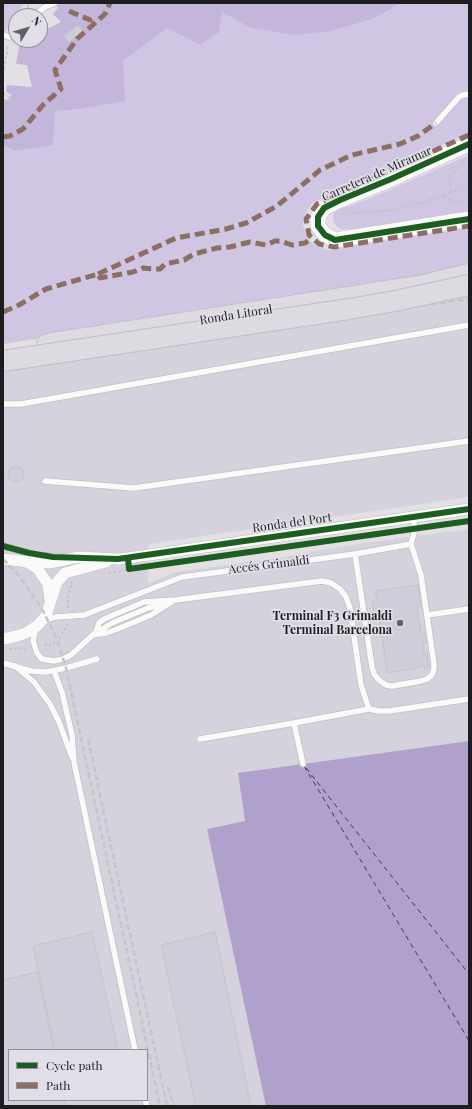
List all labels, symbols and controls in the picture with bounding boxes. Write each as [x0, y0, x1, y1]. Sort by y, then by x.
north arrow [8, 8, 48, 48]
text: N [29, 13, 45, 29]
street label: Carretera de Miramar [320, 143, 434, 205]
street label: Ronda Litoral [199, 302, 273, 328]
street label: Ronda del Port [251, 510, 333, 536]
street label: Accés Grimaldi [228, 553, 310, 577]
place label: Terminal F3 Grimaldi Terminal Barcelona [273, 609, 392, 637]
marker: Terminal F3 Grimaldi Terminal Barcelona [395, 618, 405, 628]
legend [8, 1049, 148, 1101]
text: Cycle path [46, 1057, 103, 1073]
text: Path [46, 1077, 70, 1093]

